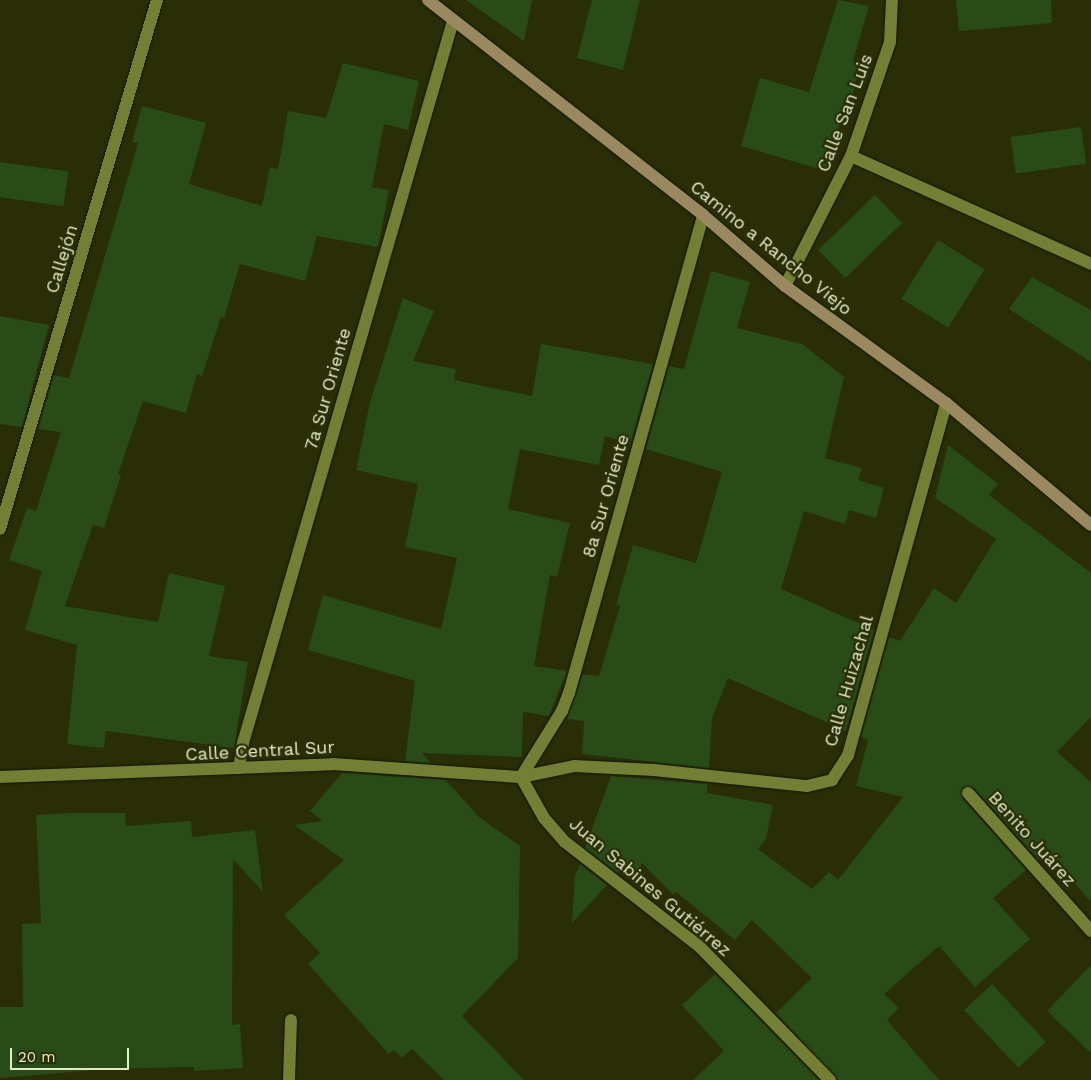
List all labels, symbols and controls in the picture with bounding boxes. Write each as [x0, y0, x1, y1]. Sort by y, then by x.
street label: Calle San Luis [813, 51, 877, 175]
street label: Camino a Rancho Viejo [685, 176, 857, 320]
street label: Callejón [41, 222, 83, 296]
street label: 7a Sur Oriente [300, 325, 356, 453]
street label: 8a Sur Oriente [578, 431, 634, 561]
street label: Calle Huizachal [820, 613, 878, 749]
street label: Calle Central Sur [184, 736, 336, 766]
street label: Benito Juárez [984, 787, 1080, 891]
street label: Juan Sabines Gutiérrez [565, 813, 735, 961]
scale bar [12, 1038, 131, 1070]
text: 20 m [18, 1048, 56, 1066]

